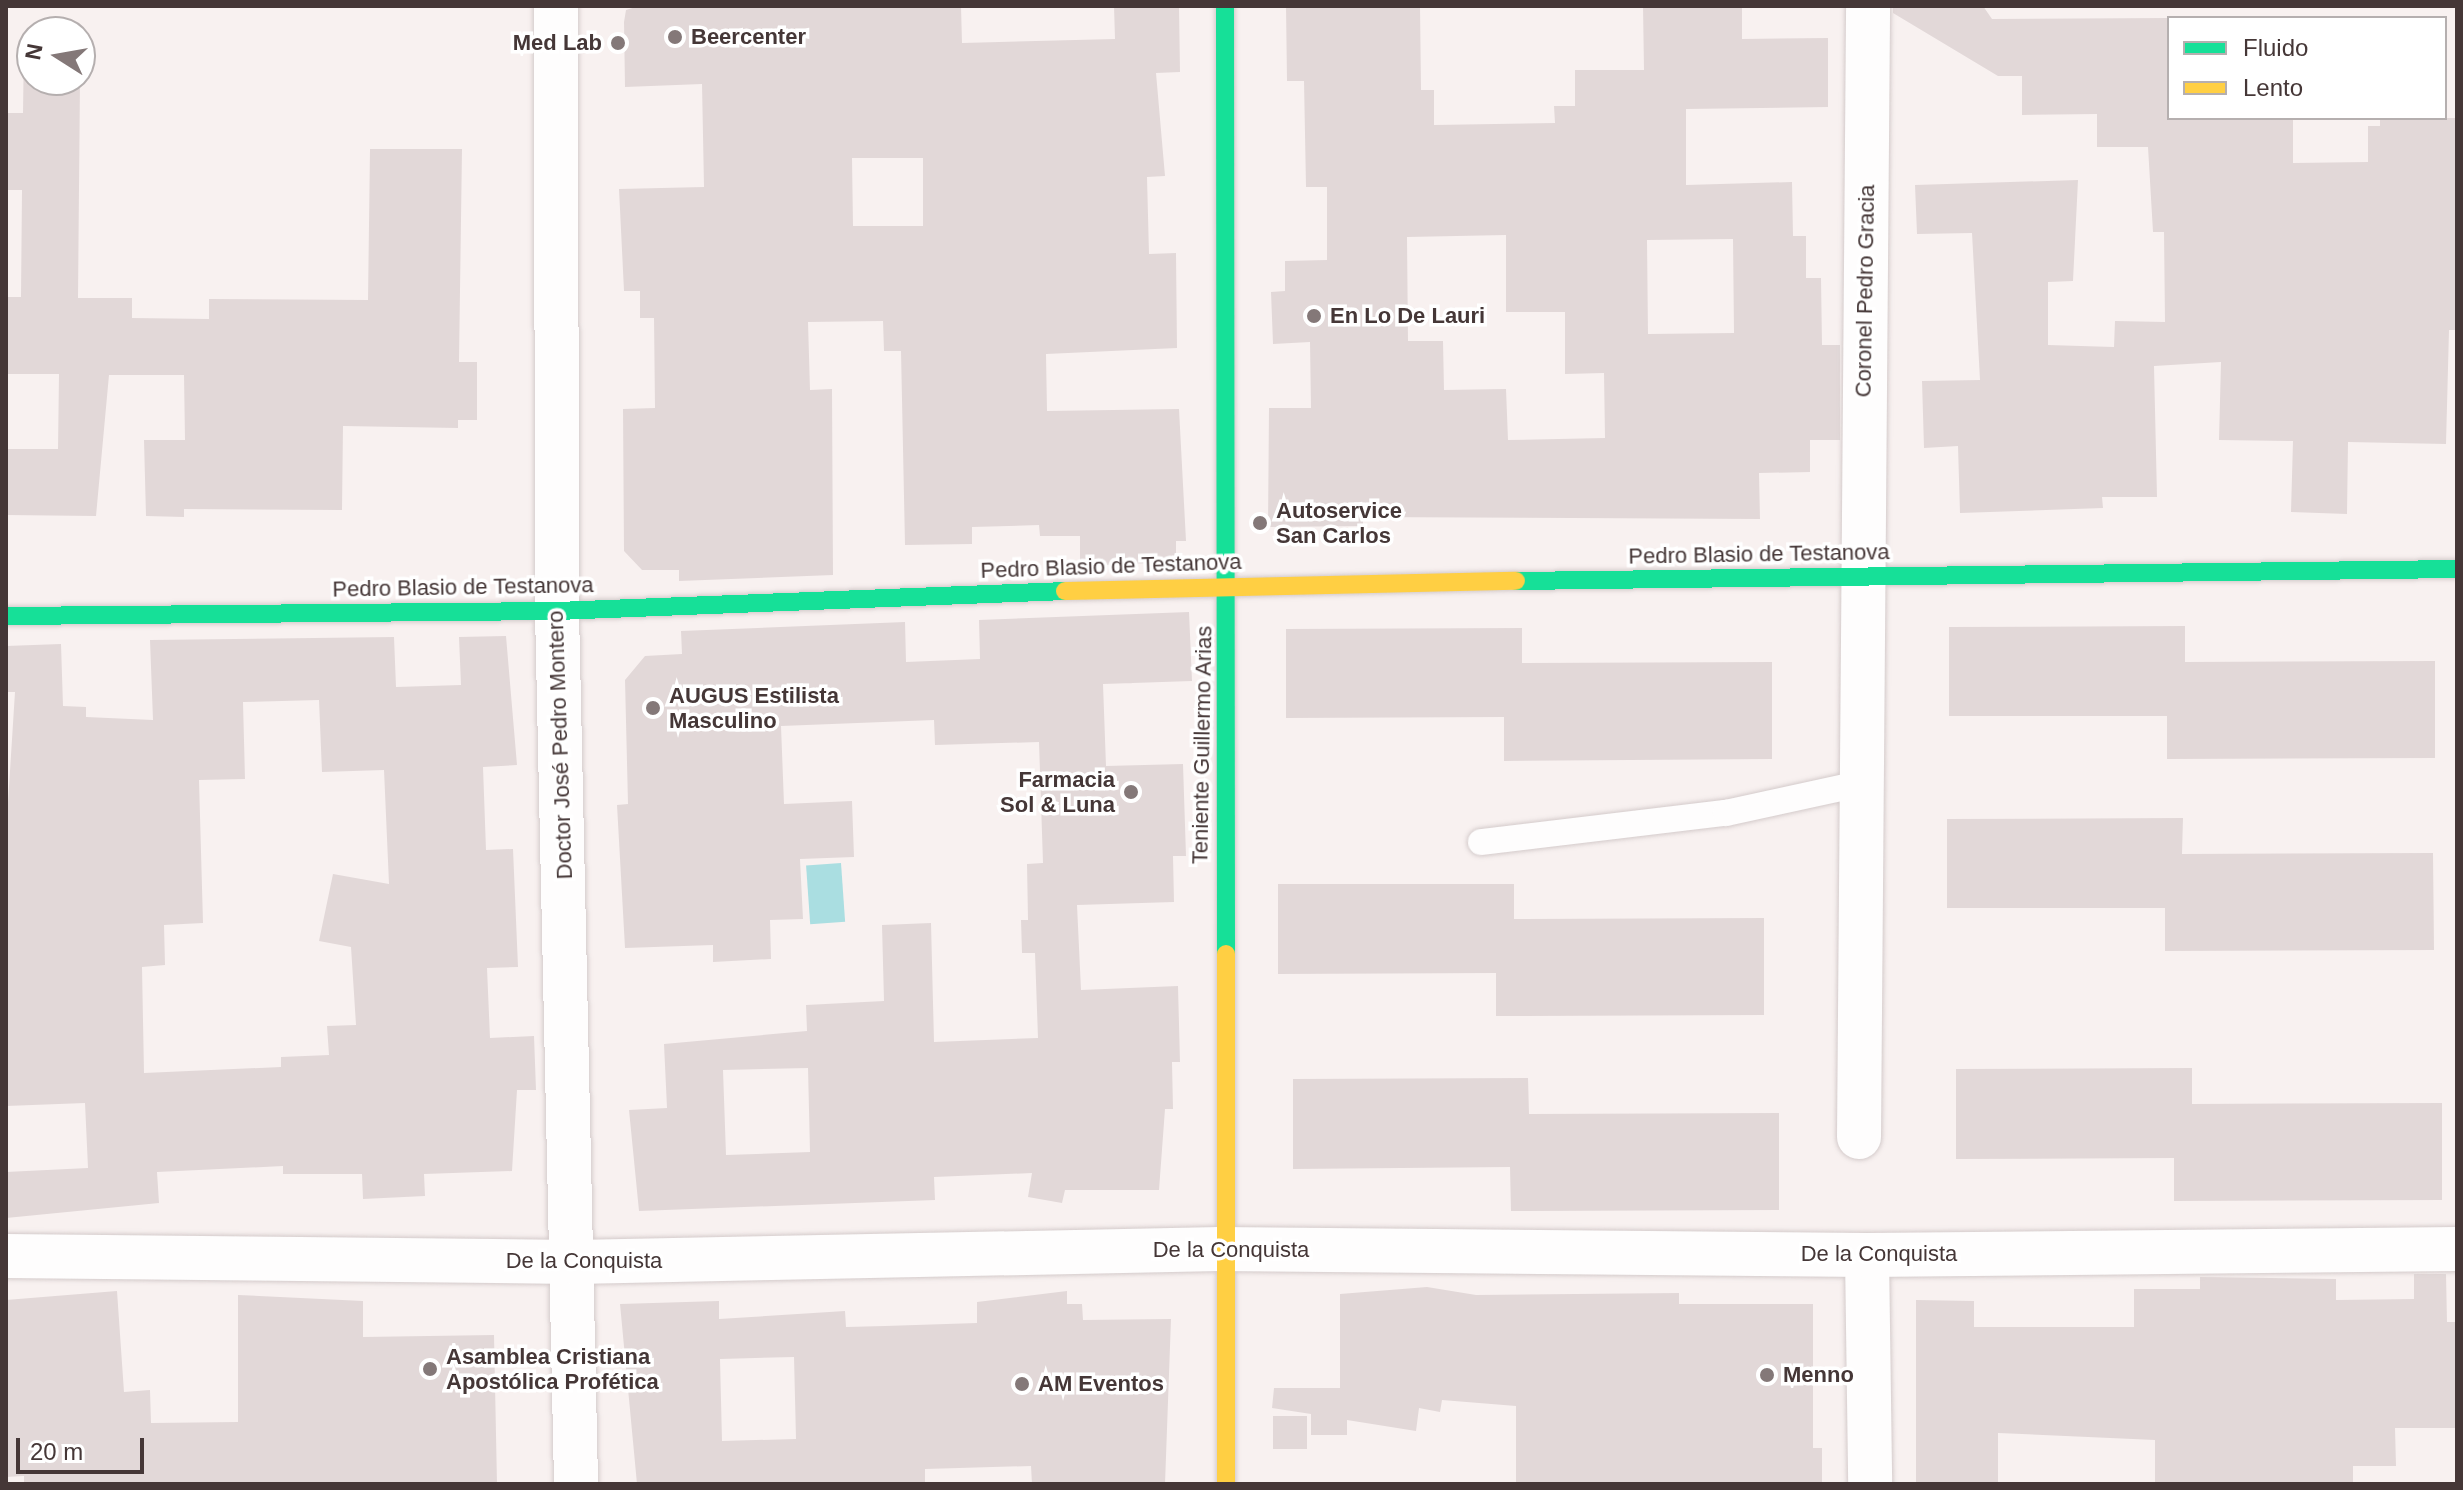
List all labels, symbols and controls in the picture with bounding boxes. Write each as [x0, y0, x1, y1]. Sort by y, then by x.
north arrow [16, 16, 96, 96]
legend [2167, 16, 2447, 120]
place label: Beercenter [691, 24, 806, 50]
marker: Beercenter [666, 28, 684, 46]
place label: Med Lab [513, 30, 602, 56]
marker: Med Lab [609, 34, 627, 52]
text: Fluido [2243, 34, 2308, 61]
text: N [20, 42, 48, 62]
text: Lento [2243, 74, 2303, 101]
street label: Coronel Pedro Gracia [1850, 184, 1880, 398]
place label: En Lo De Lauri [1330, 303, 1485, 329]
marker: En Lo De Lauri [1305, 307, 1323, 325]
place label: Autoservice San Carlos [1276, 497, 1402, 548]
marker: Autoservice San Carlos [1251, 514, 1269, 532]
street label: Pedro Blasio de Testanova [1628, 539, 1890, 569]
street label: Pedro Blasio de Testanova [980, 548, 1242, 584]
street label: Pedro Blasio de Testanova [332, 572, 594, 602]
street label: Doctor José Pedro Montero [542, 610, 578, 880]
street label: Teniente Guillermo Arias [1187, 625, 1217, 865]
place label: AUGUS Estilista Masculino [669, 682, 839, 734]
marker: AUGUS Estilista Masculino [644, 699, 662, 717]
place label: Farmacia Sol & Luna [1000, 766, 1115, 818]
marker: Farmacia Sol & Luna [1122, 783, 1140, 801]
street label: De la Conquista [1153, 1237, 1309, 1263]
street label: De la Conquista [1801, 1241, 1957, 1267]
street label: De la Conquista [506, 1248, 662, 1274]
place label: Asamblea Cristiana Apostólica Profética [446, 1343, 659, 1394]
marker: Asamblea Cristiana Apostólica Profética [421, 1360, 439, 1378]
place label: Menno [1783, 1362, 1854, 1388]
marker: Menno [1758, 1366, 1776, 1384]
place label: AM Eventos [1038, 1371, 1164, 1397]
marker: AM Eventos [1013, 1375, 1031, 1393]
scale bar [20, 1422, 148, 1472]
text: 20 m [30, 1438, 83, 1465]

